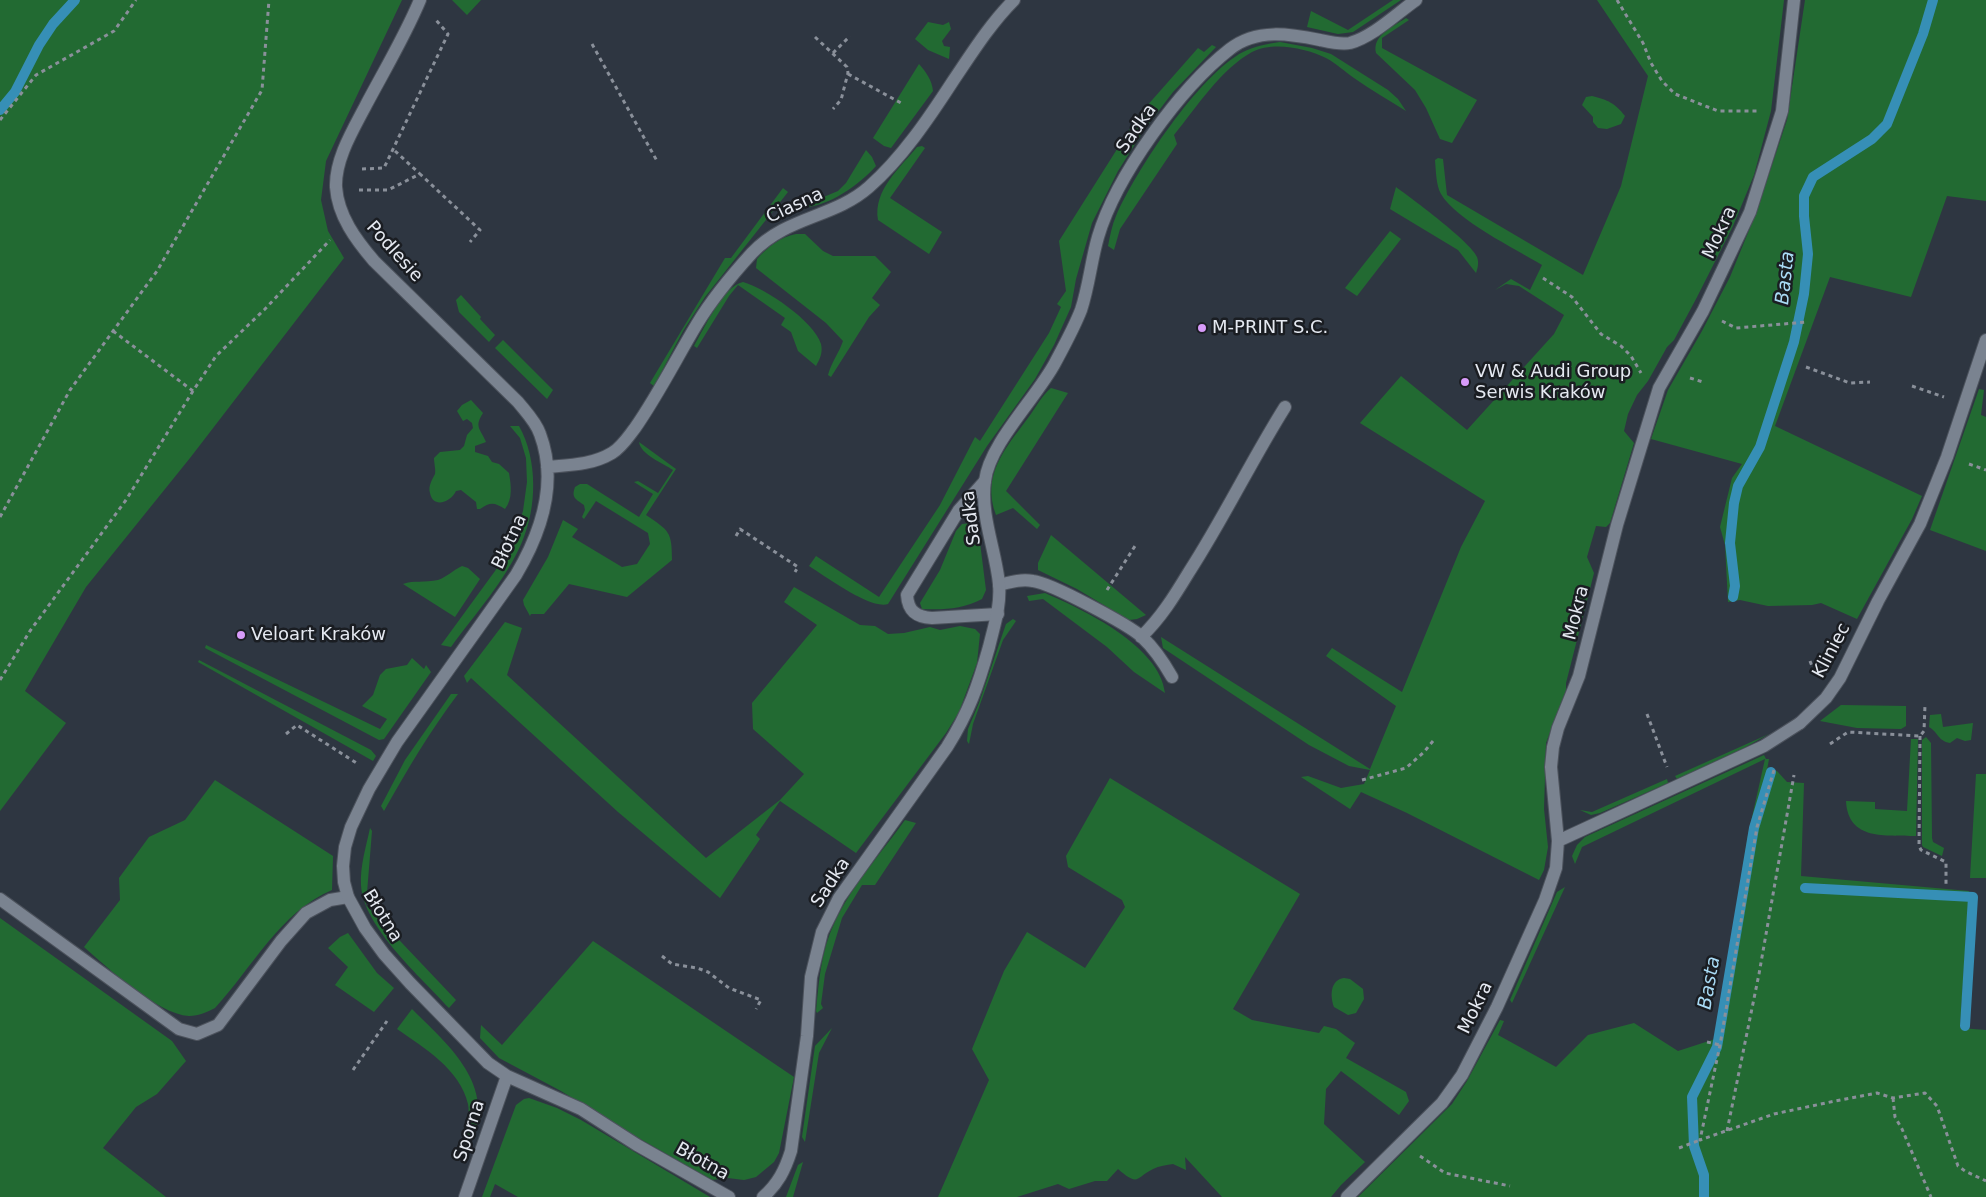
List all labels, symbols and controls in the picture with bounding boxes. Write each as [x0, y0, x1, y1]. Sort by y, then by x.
street label: Sadka [1112, 100, 1162, 158]
street label: Ciasna [763, 183, 827, 229]
street label: Mokra [1699, 203, 1741, 263]
street label: Podlesie [361, 217, 427, 287]
water label: Basta [1772, 250, 1800, 306]
place label: M-PRINT S.C. [1212, 317, 1328, 339]
marker: M-PRINT S.C. [1196, 322, 1208, 334]
place label: VW & Audi Group Serwis Kraków [1475, 361, 1631, 404]
marker: VW & Audi Group Serwis Kraków [1459, 376, 1471, 388]
street label: Sadka [958, 489, 986, 547]
street label: Błotna [488, 511, 532, 573]
street label: Mokra [1560, 584, 1594, 642]
street label: Kliniec [1809, 620, 1855, 682]
place label: Veloart Kraków [251, 624, 386, 646]
marker: Veloart Kraków [235, 629, 247, 641]
street label: Sadka [807, 854, 855, 912]
street label: Błotna [357, 886, 407, 946]
water label: Basta [1694, 955, 1726, 1011]
street label: Mokra [1454, 978, 1498, 1038]
street label: Sporna [450, 1098, 490, 1164]
street label: Błotna [671, 1139, 733, 1185]

